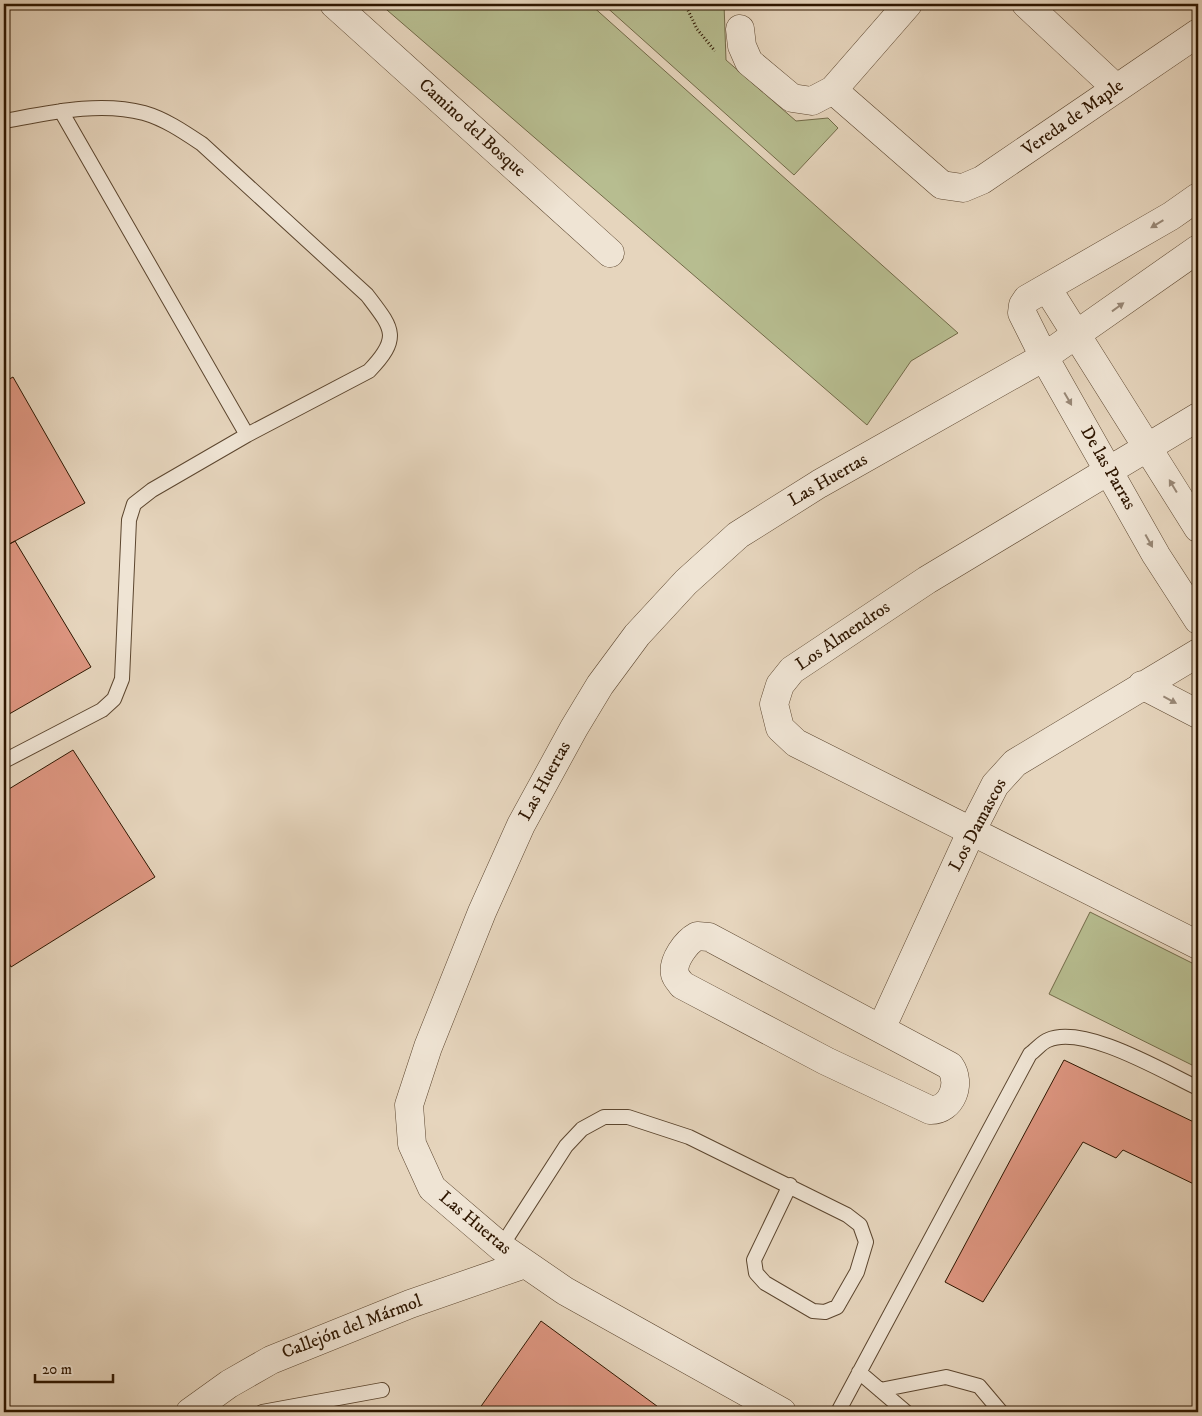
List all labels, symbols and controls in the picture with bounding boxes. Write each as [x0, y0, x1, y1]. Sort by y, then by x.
street label: Camino del Bosque [414, 74, 530, 182]
street label: Vereda de Maple [1017, 75, 1128, 162]
one-way arrow [1151, 219, 1164, 228]
one-way arrow [1111, 302, 1125, 312]
one-way arrow [1064, 393, 1073, 406]
street label: De las Parras [1075, 422, 1141, 514]
street label: Las Huertas [785, 449, 871, 511]
one-way arrow [1168, 480, 1177, 493]
one-way arrow [1144, 534, 1153, 547]
street label: Los Almendros [792, 596, 894, 676]
one-way arrow [1164, 695, 1177, 704]
street label: Las Huertas [514, 737, 576, 825]
street label: Los Damascos [944, 775, 1012, 875]
street label: Las Huertas [434, 1186, 516, 1260]
street label: Callejón del Mármol [279, 1290, 426, 1364]
scale bar [35, 1351, 112, 1383]
text: 20 m [42, 1360, 72, 1379]

